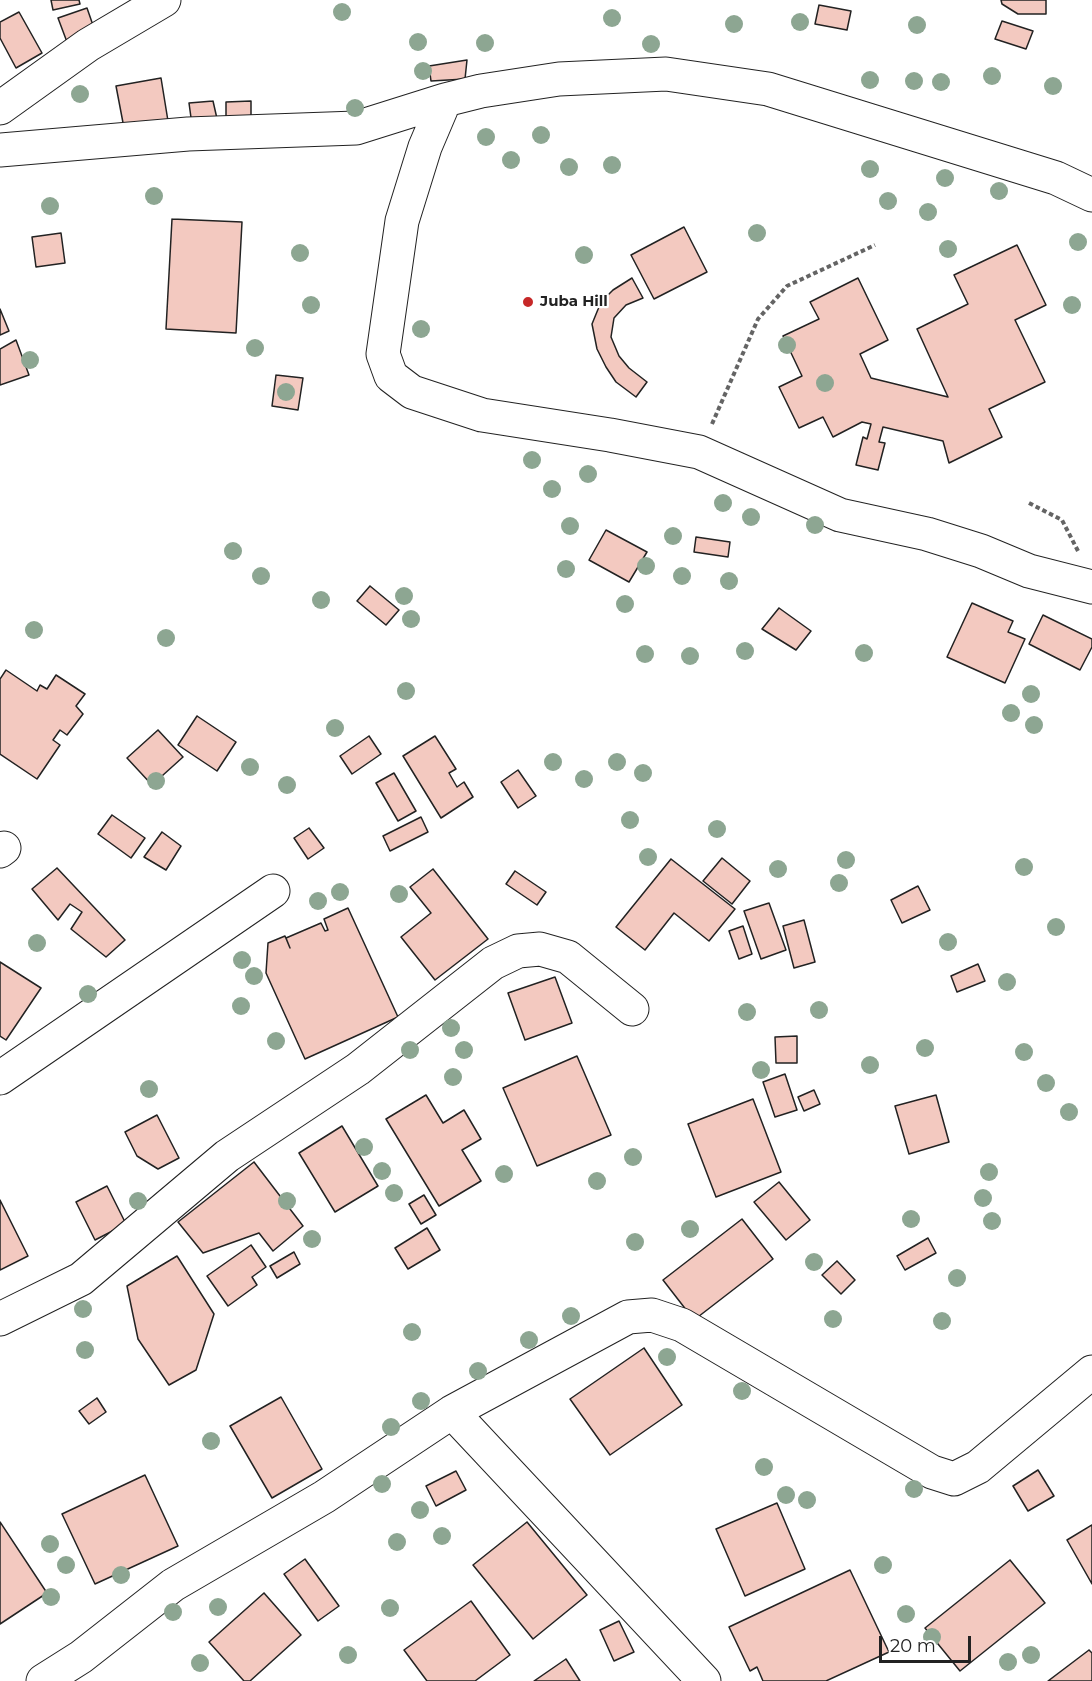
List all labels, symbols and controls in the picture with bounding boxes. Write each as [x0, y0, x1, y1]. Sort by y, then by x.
place label: Juba Hill [540, 293, 608, 311]
marker: Juba Hill [521, 295, 535, 309]
scale bar [882, 1624, 974, 1662]
text: 20 m [890, 1635, 936, 1657]

